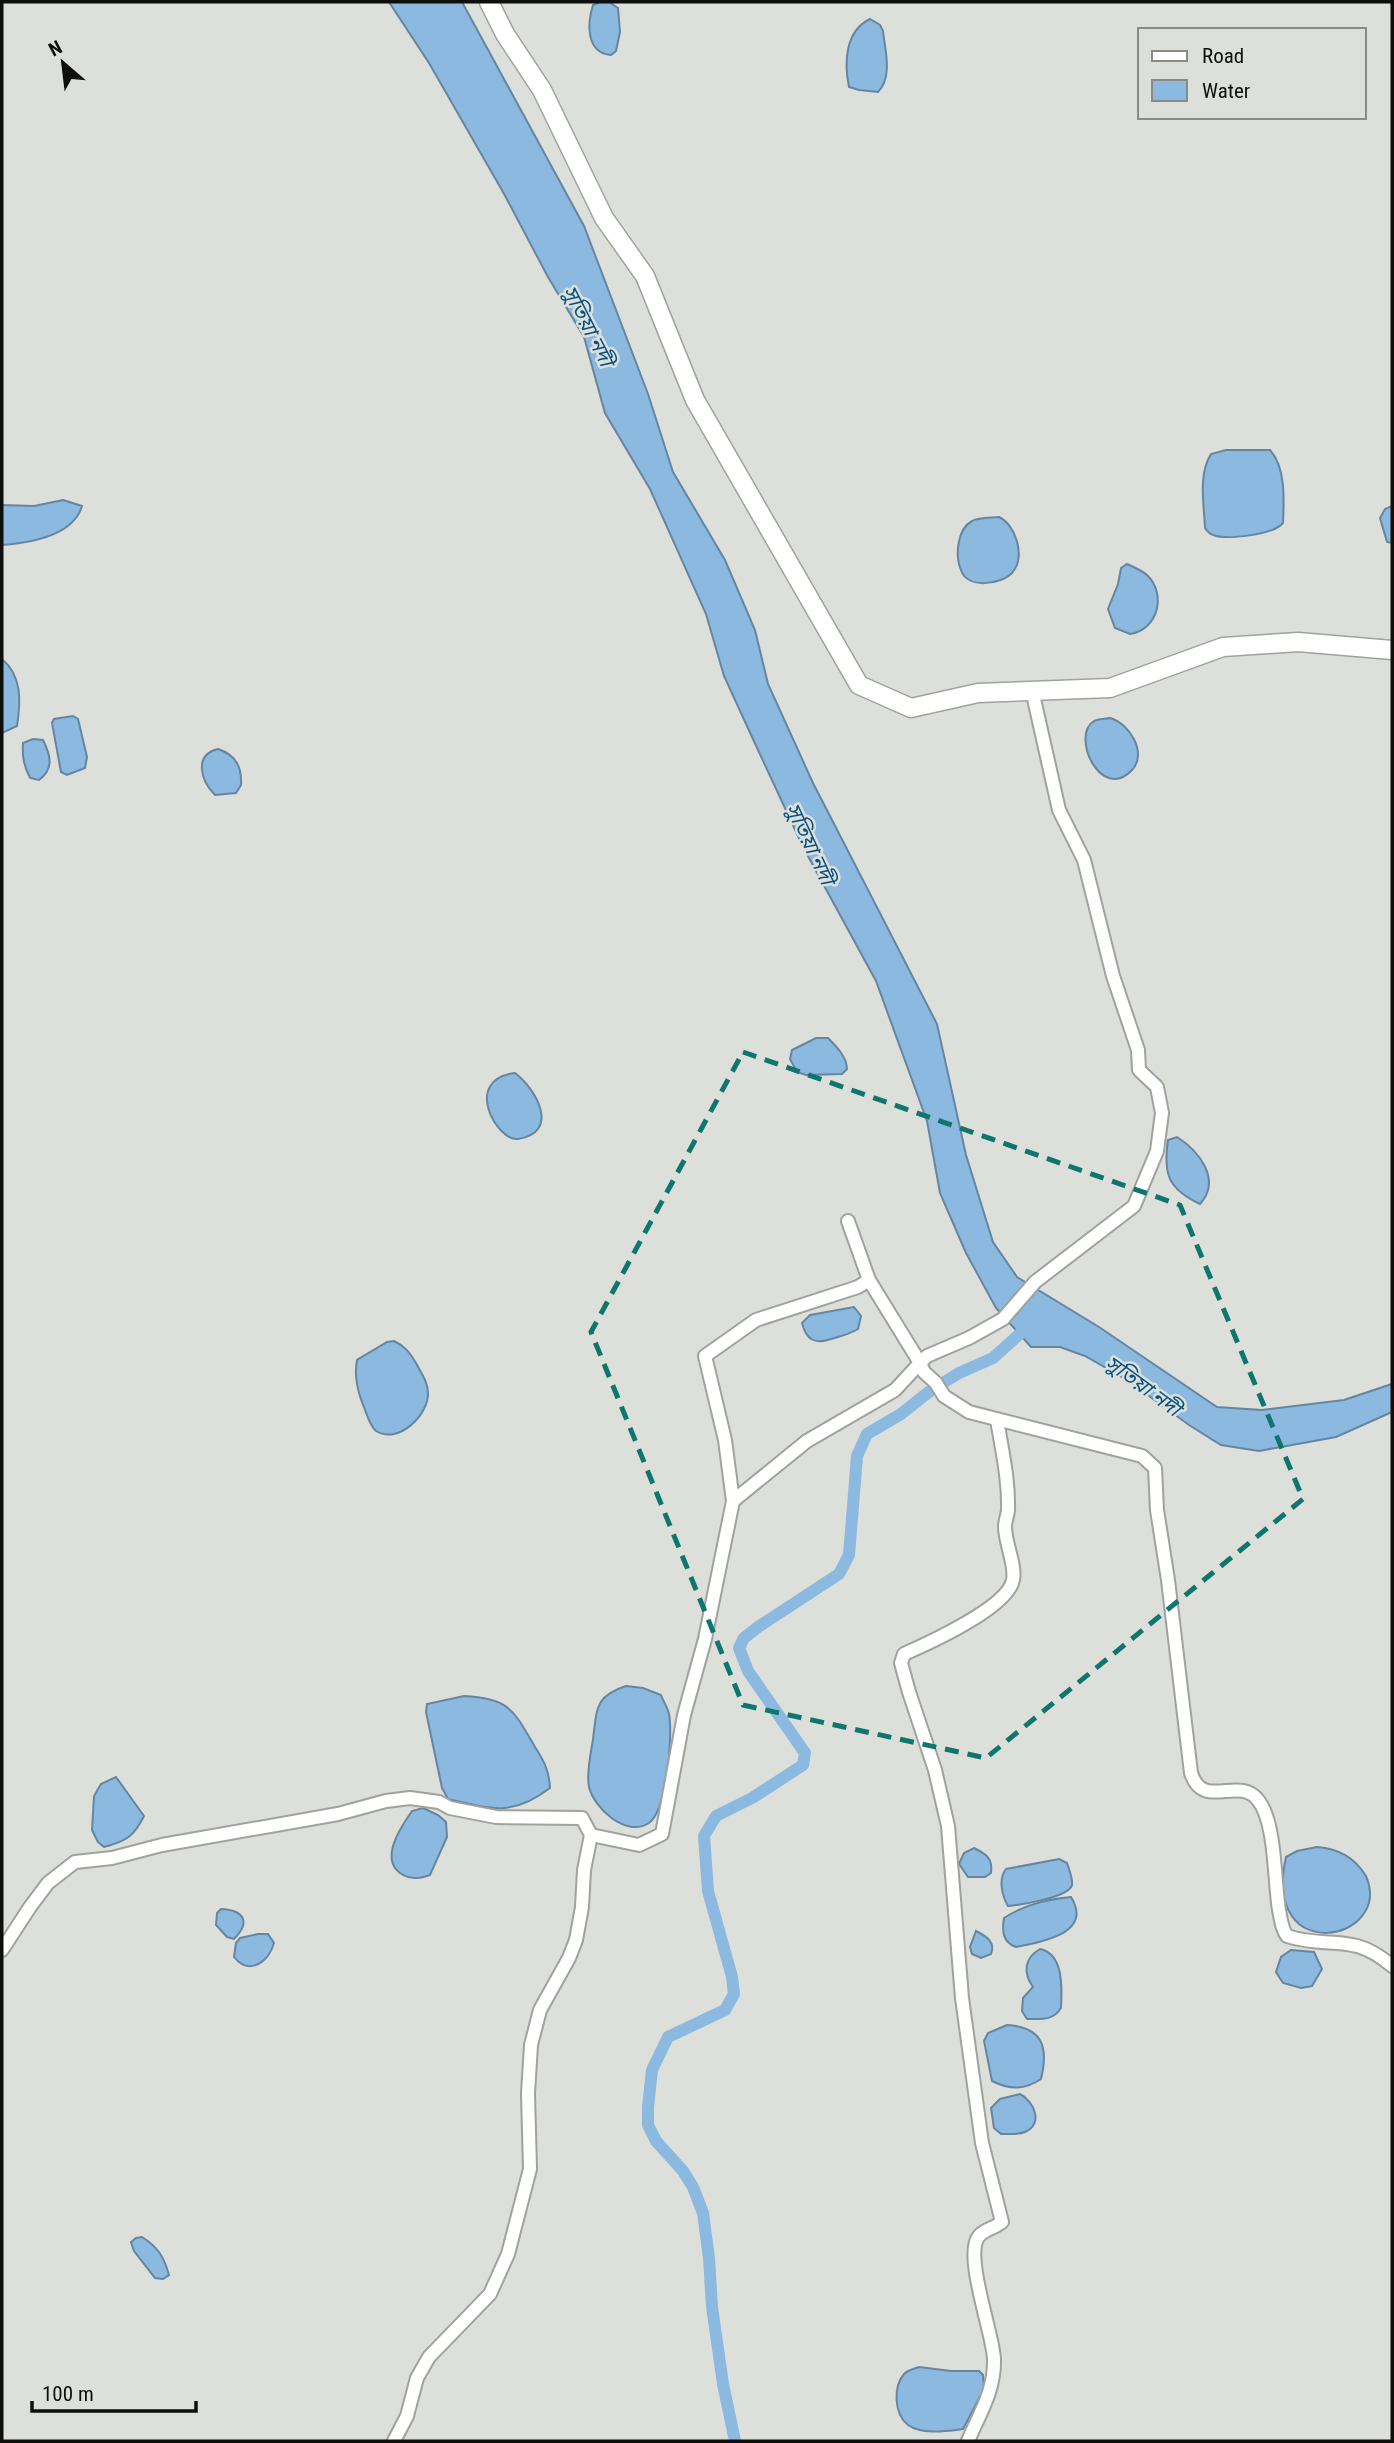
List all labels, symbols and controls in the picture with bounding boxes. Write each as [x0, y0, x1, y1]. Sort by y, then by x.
north arrow [28, 28, 98, 98]
legend [1138, 28, 1366, 119]
text: N [45, 36, 66, 61]
text: Road [1202, 44, 1244, 68]
text: Water [1202, 79, 1250, 103]
water label: সুতিয়া নদী [558, 281, 621, 374]
water label: সুতিয়া নদী [781, 799, 842, 892]
water label: সুতিয়া নদী [1101, 1350, 1189, 1424]
scale bar [32, 2370, 196, 2414]
text: 100 m [42, 2382, 94, 2406]

